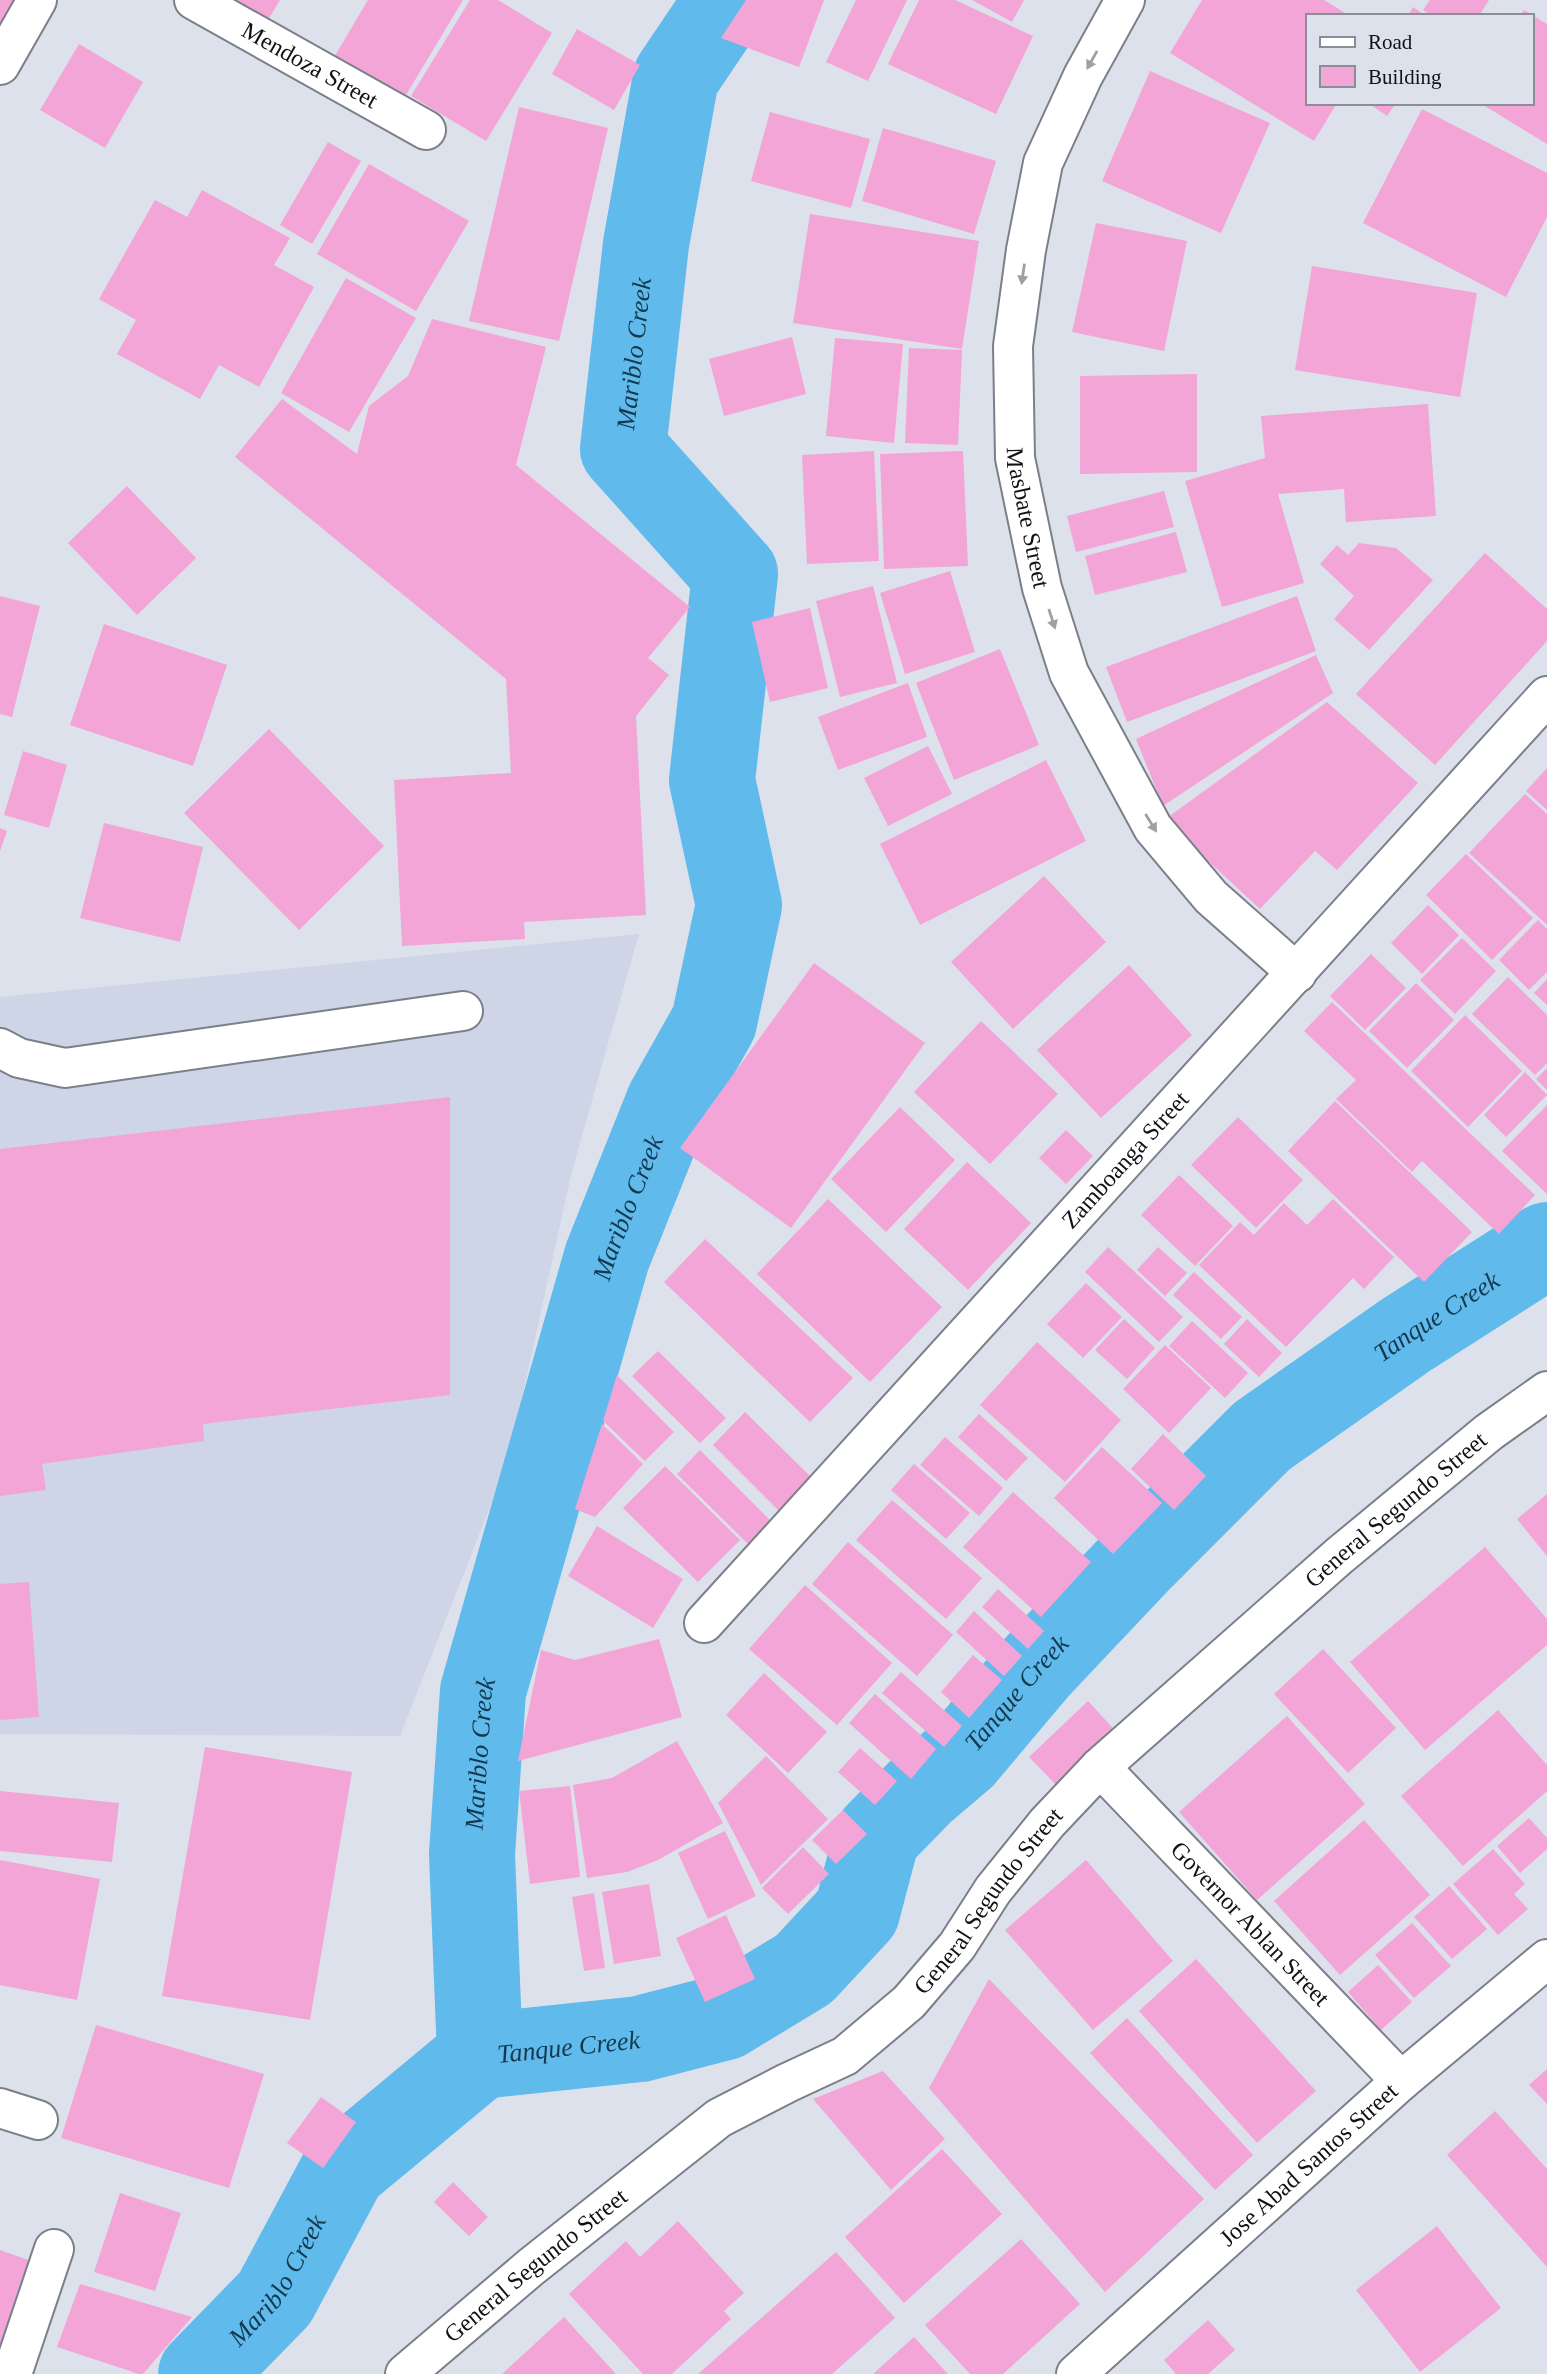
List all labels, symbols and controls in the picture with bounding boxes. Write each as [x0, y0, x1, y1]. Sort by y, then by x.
legend [1306, 14, 1533, 105]
street label: Mendoza Street [238, 17, 383, 114]
text: Road [1368, 30, 1413, 54]
one-way arrow [1086, 50, 1098, 69]
text: Building [1368, 65, 1442, 89]
one-way arrow [1017, 263, 1028, 285]
water label: Mariblo Creek [611, 276, 657, 433]
street label: Masbate Street [1002, 447, 1055, 591]
one-way arrow [1047, 609, 1058, 630]
one-way arrow [1144, 813, 1157, 833]
street label: Zamboanga Street [1057, 1086, 1194, 1233]
water label: Mariblo Creek [587, 1131, 669, 1285]
water label: Tanque Creek [1369, 1265, 1505, 1368]
street label: General Segundo Street [1300, 1426, 1492, 1593]
water label: Tanque Creek [959, 1629, 1075, 1757]
water label: Mariblo Creek [460, 1673, 501, 1832]
street label: General Segundo Street [909, 1802, 1068, 1999]
street label: Governor Ablan Street [1166, 1836, 1335, 2011]
water label: Tanque Creek [496, 2025, 642, 2069]
street label: Jose Abad Santos Street [1214, 2078, 1403, 2251]
street label: General Segundo Street [439, 2183, 632, 2348]
water label: Mariblo Creek [222, 2210, 332, 2353]

